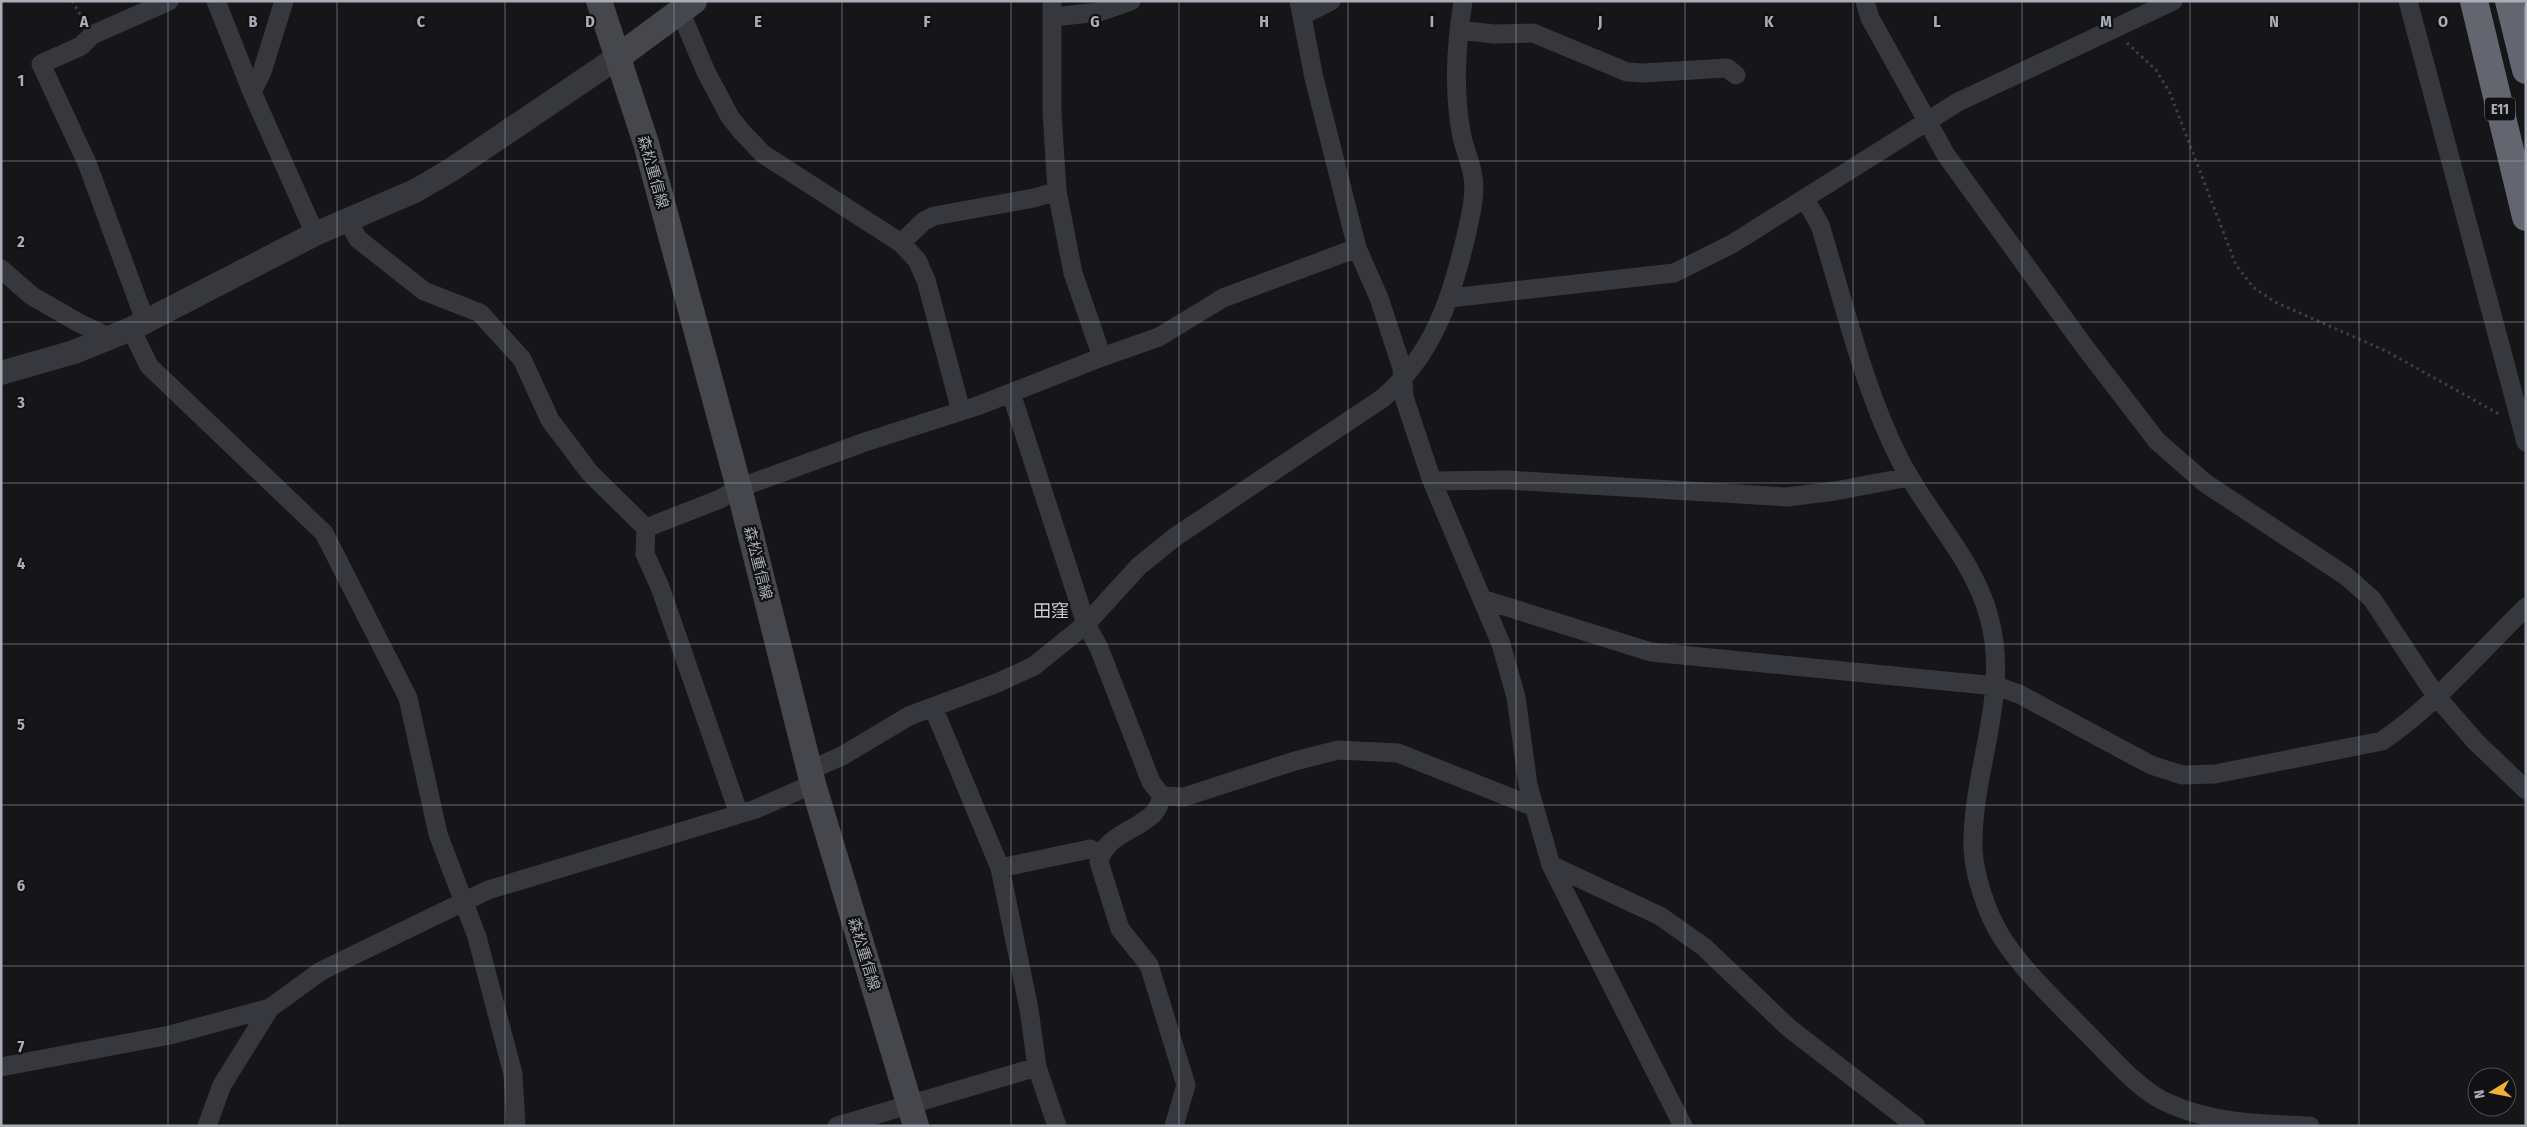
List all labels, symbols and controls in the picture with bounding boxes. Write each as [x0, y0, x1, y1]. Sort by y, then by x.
text: A [79, 12, 89, 31]
text: B [249, 12, 258, 31]
text: C [417, 12, 426, 31]
text: D [585, 12, 595, 31]
text: E [754, 12, 762, 31]
text: F [923, 12, 931, 31]
text: G [1090, 12, 1100, 31]
text: H [1259, 12, 1269, 31]
text: I [1430, 12, 1434, 31]
text: J [1597, 12, 1602, 31]
text: K [1764, 12, 1774, 31]
text: L [1933, 12, 1941, 31]
text: M [2100, 12, 2112, 31]
text: N [2269, 12, 2279, 31]
text: O [2438, 12, 2448, 31]
text: 1 [18, 71, 24, 90]
road number: E11 [2485, 98, 2515, 120]
street label: 森松重信線 [634, 133, 672, 211]
text: 2 [16, 232, 25, 251]
text: 3 [16, 393, 25, 412]
street label: 森松重信線 [740, 524, 776, 602]
text: 4 [17, 554, 25, 573]
district label: 田窪 [1033, 600, 1069, 622]
text: 5 [17, 715, 25, 734]
text: 6 [17, 876, 25, 895]
street label: 森松重信線 [844, 915, 884, 993]
text: 7 [18, 1037, 25, 1056]
north arrow [2467, 1067, 2517, 1117]
text: N [2471, 1089, 2489, 1100]

